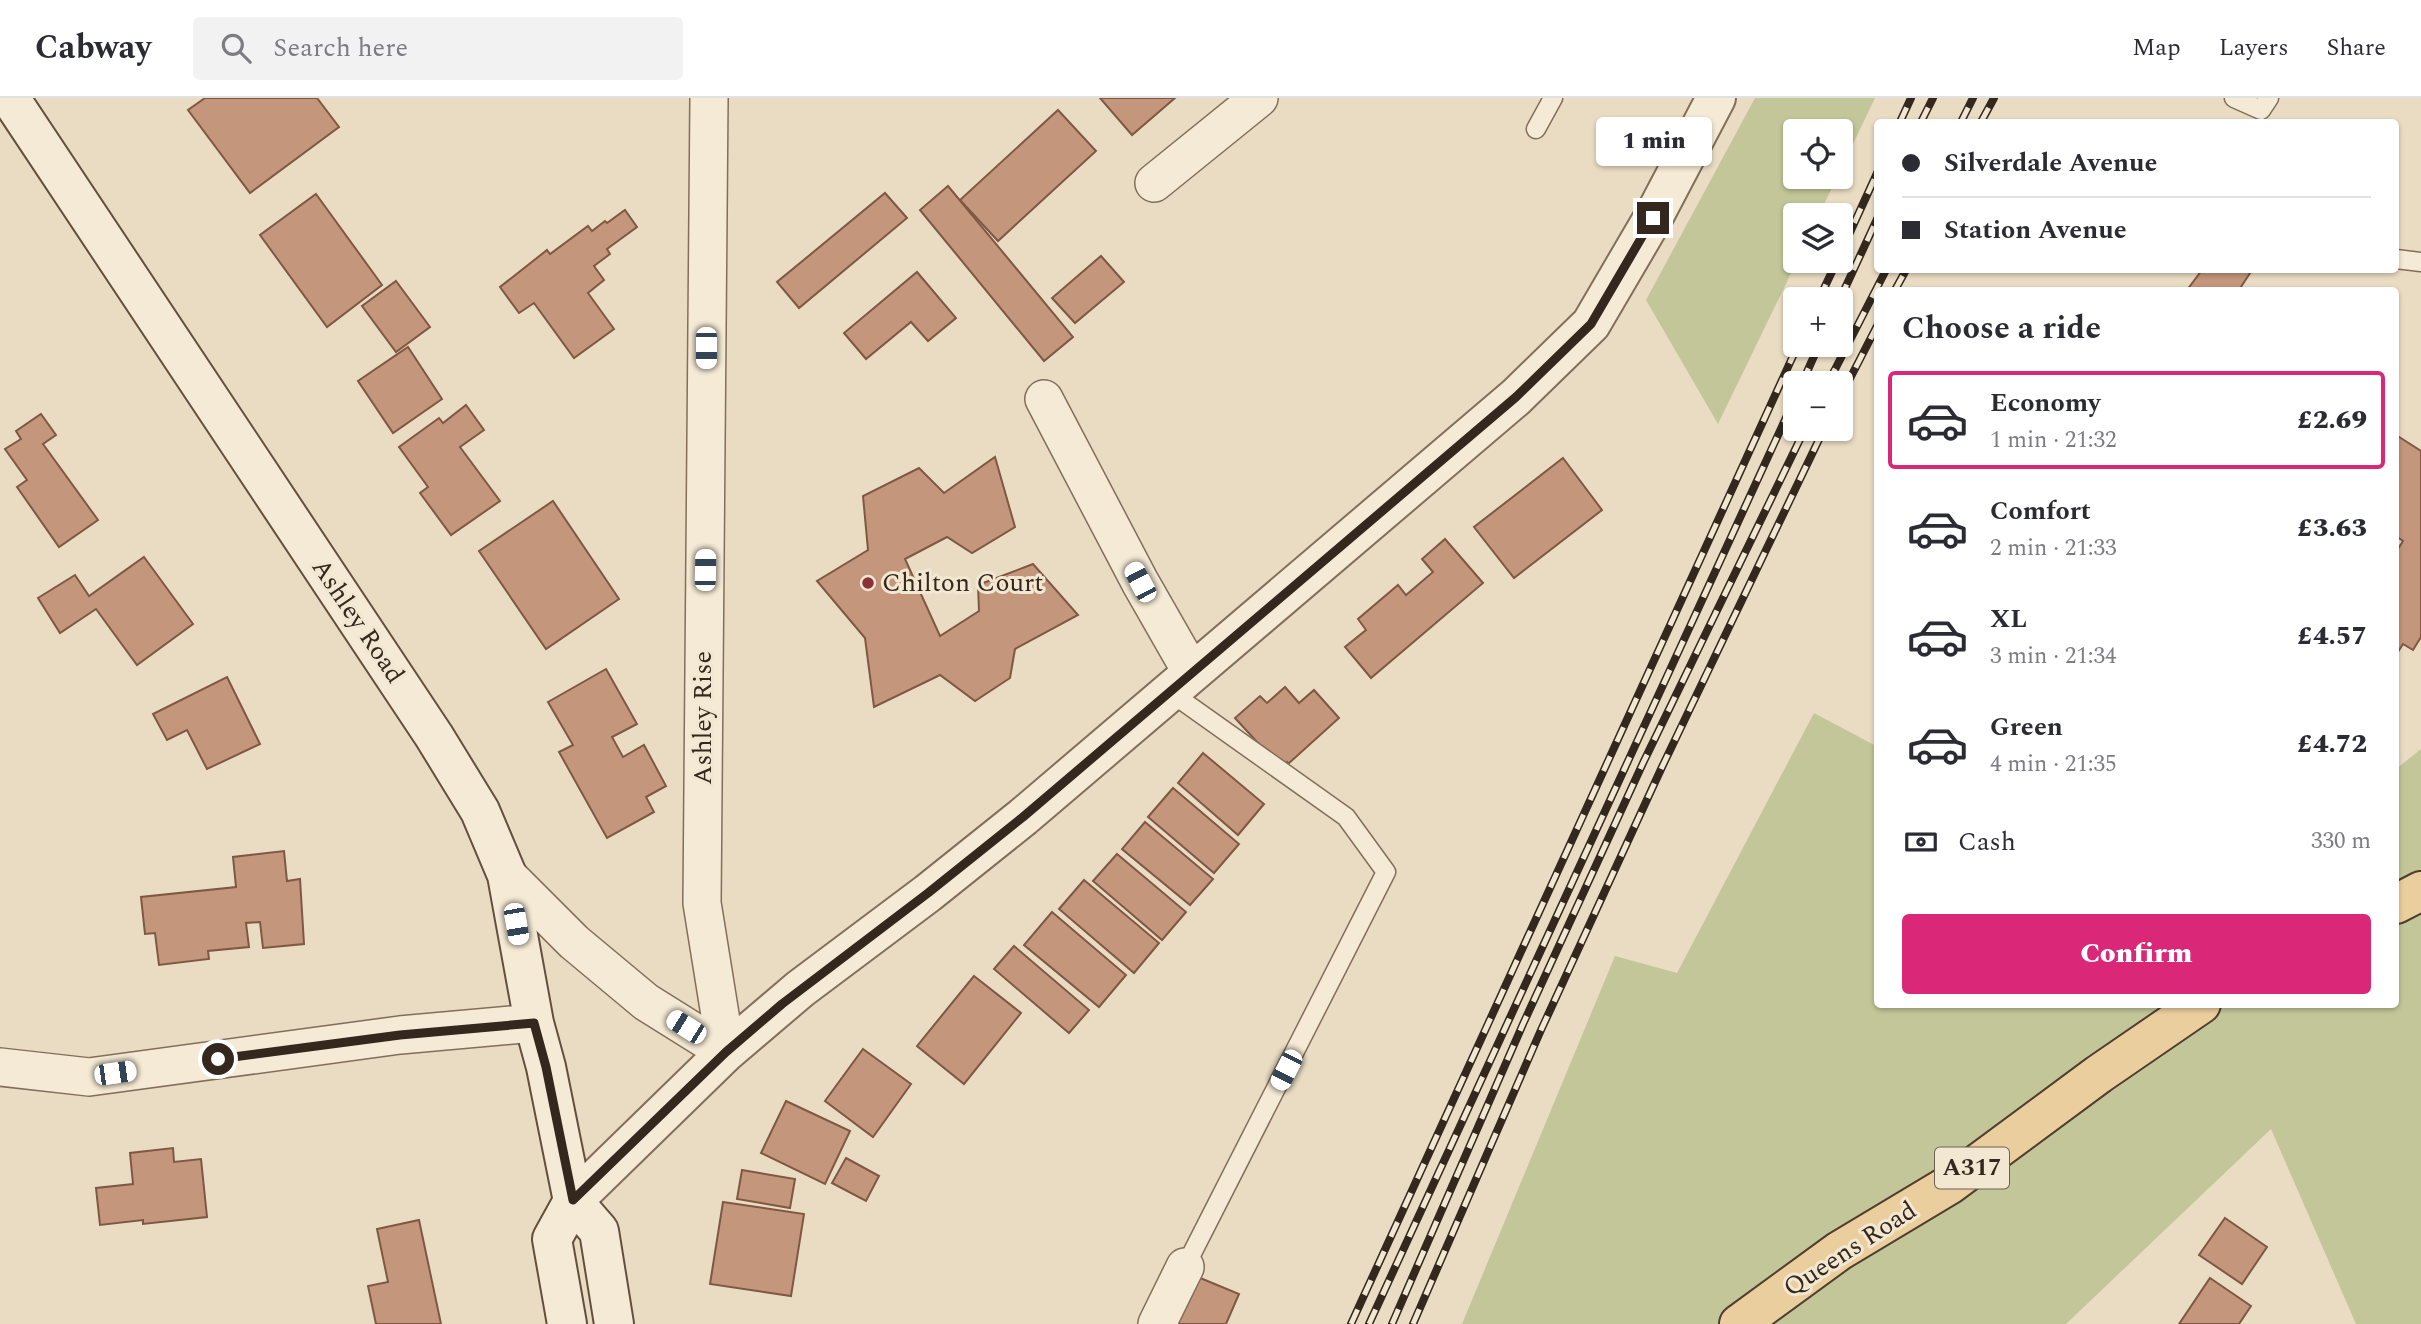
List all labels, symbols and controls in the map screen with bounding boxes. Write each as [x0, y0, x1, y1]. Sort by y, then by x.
search box [193, 17, 683, 80]
text: Cabway [35, 23, 151, 73]
text: Search here [273, 28, 408, 68]
icon: search [217, 29, 255, 67]
text: Map [2132, 30, 2181, 66]
text: Layers [2219, 30, 2289, 66]
text: Share [2327, 30, 2386, 66]
callout: 1 min [1595, 116, 1711, 166]
map controls [1783, 119, 1853, 441]
button: locate [1783, 119, 1853, 189]
text: 1 min [1622, 124, 1686, 159]
text: Silverdale Avenue [1944, 143, 2157, 183]
route end [1637, 202, 1669, 234]
button: layers [1783, 203, 1853, 273]
text: Station Avenue [1944, 210, 2127, 250]
button: + [1783, 287, 1853, 357]
text: Choose a ride [1902, 304, 2101, 353]
car [696, 327, 717, 369]
button: − [1783, 371, 1853, 441]
text: Economy [1990, 383, 2100, 423]
icon: car [1906, 389, 1969, 452]
text: £2.69 [2297, 400, 2367, 440]
text: 1 min · 21:32 [1990, 423, 2117, 458]
text: Comfort [1990, 491, 2091, 531]
icon: car [1906, 497, 1969, 560]
text: £3.63 [2297, 508, 2367, 548]
text: 2 min · 21:33 [1990, 531, 2117, 566]
car [695, 549, 716, 591]
street label: Ashley Road [301, 550, 415, 692]
car [1121, 559, 1160, 605]
place label: Chilton Court [882, 563, 1044, 603]
marker: Chilton Court [860, 575, 876, 591]
text: XL [1990, 599, 2027, 639]
icon: car [1906, 605, 1969, 668]
text: £4.57 [2297, 616, 2367, 656]
text: 3 min · 21:34 [1990, 639, 2117, 674]
street label: Ashley Rise [683, 651, 723, 785]
text: Green [1990, 707, 2063, 747]
icon: car [1906, 713, 1969, 776]
text: £4.72 [2297, 724, 2367, 764]
text: 4 min · 21:35 [1990, 747, 2117, 782]
text: Cash [1958, 822, 2016, 862]
icon: cash [1902, 823, 1940, 861]
text: 330 m [2311, 824, 2371, 859]
car [503, 901, 530, 947]
button: Confirm [1902, 914, 2371, 994]
car [663, 1007, 710, 1047]
route start [202, 1043, 234, 1075]
car [1268, 1047, 1305, 1093]
car [93, 1060, 138, 1086]
road number: A317 [1935, 1148, 2009, 1188]
street label: Queens Road [1775, 1191, 1925, 1307]

